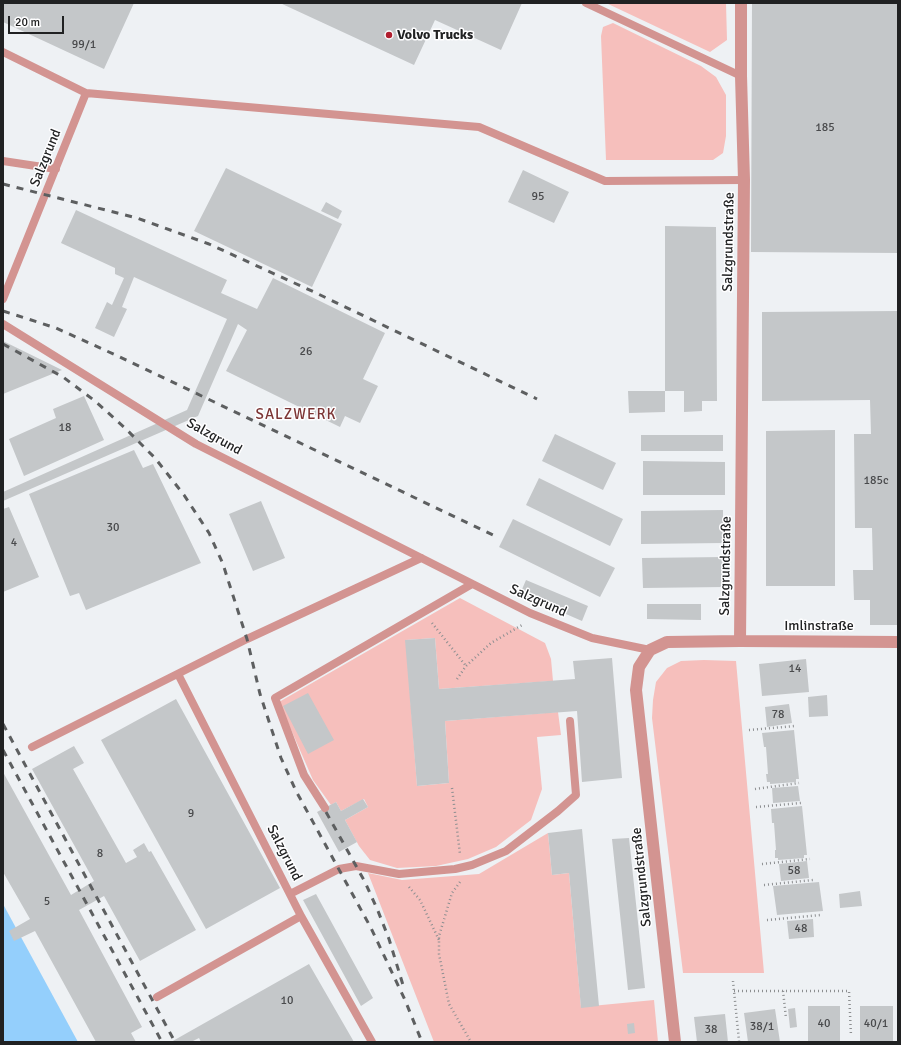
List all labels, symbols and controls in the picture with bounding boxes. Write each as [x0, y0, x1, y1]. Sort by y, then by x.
scale bar [10, 8, 66, 34]
text: 20 m [15, 15, 40, 30]
place label: Volvo Trucks [397, 27, 473, 43]
marker: Volvo Trucks [384, 30, 394, 40]
house number: 99/1 [72, 38, 96, 52]
house number: 185 [815, 121, 835, 135]
street label: Salzgrund [27, 127, 65, 189]
house number: 95 [532, 190, 544, 204]
street label: Salzgrundstraße [720, 192, 738, 292]
house number: 26 [300, 345, 312, 359]
district label: SALZWERK [256, 406, 336, 424]
street label: Salzgrund [183, 415, 245, 459]
house number: 18 [59, 421, 71, 435]
house number: 185c [863, 474, 889, 488]
street label: Salzgrundstraße [717, 516, 735, 616]
house number: 30 [107, 521, 119, 535]
house number: 4 [11, 536, 17, 550]
street label: Salzgrund [507, 581, 569, 621]
street label: Imlinstraße [784, 618, 854, 634]
house number: 14 [789, 662, 801, 676]
house number: 78 [772, 708, 784, 722]
house number: 9 [188, 807, 194, 821]
street label: Salzgrund [263, 822, 305, 884]
street label: Salzgrundstraße [628, 827, 656, 927]
house number: 8 [97, 847, 103, 861]
house number: 58 [788, 864, 800, 878]
house number: 5 [44, 895, 50, 909]
house number: 48 [795, 922, 807, 936]
house number: 10 [281, 994, 293, 1008]
house number: 40 [818, 1017, 830, 1031]
house number: 40/1 [864, 1017, 888, 1031]
house number: 38/1 [750, 1020, 774, 1034]
house number: 38 [705, 1023, 717, 1037]

